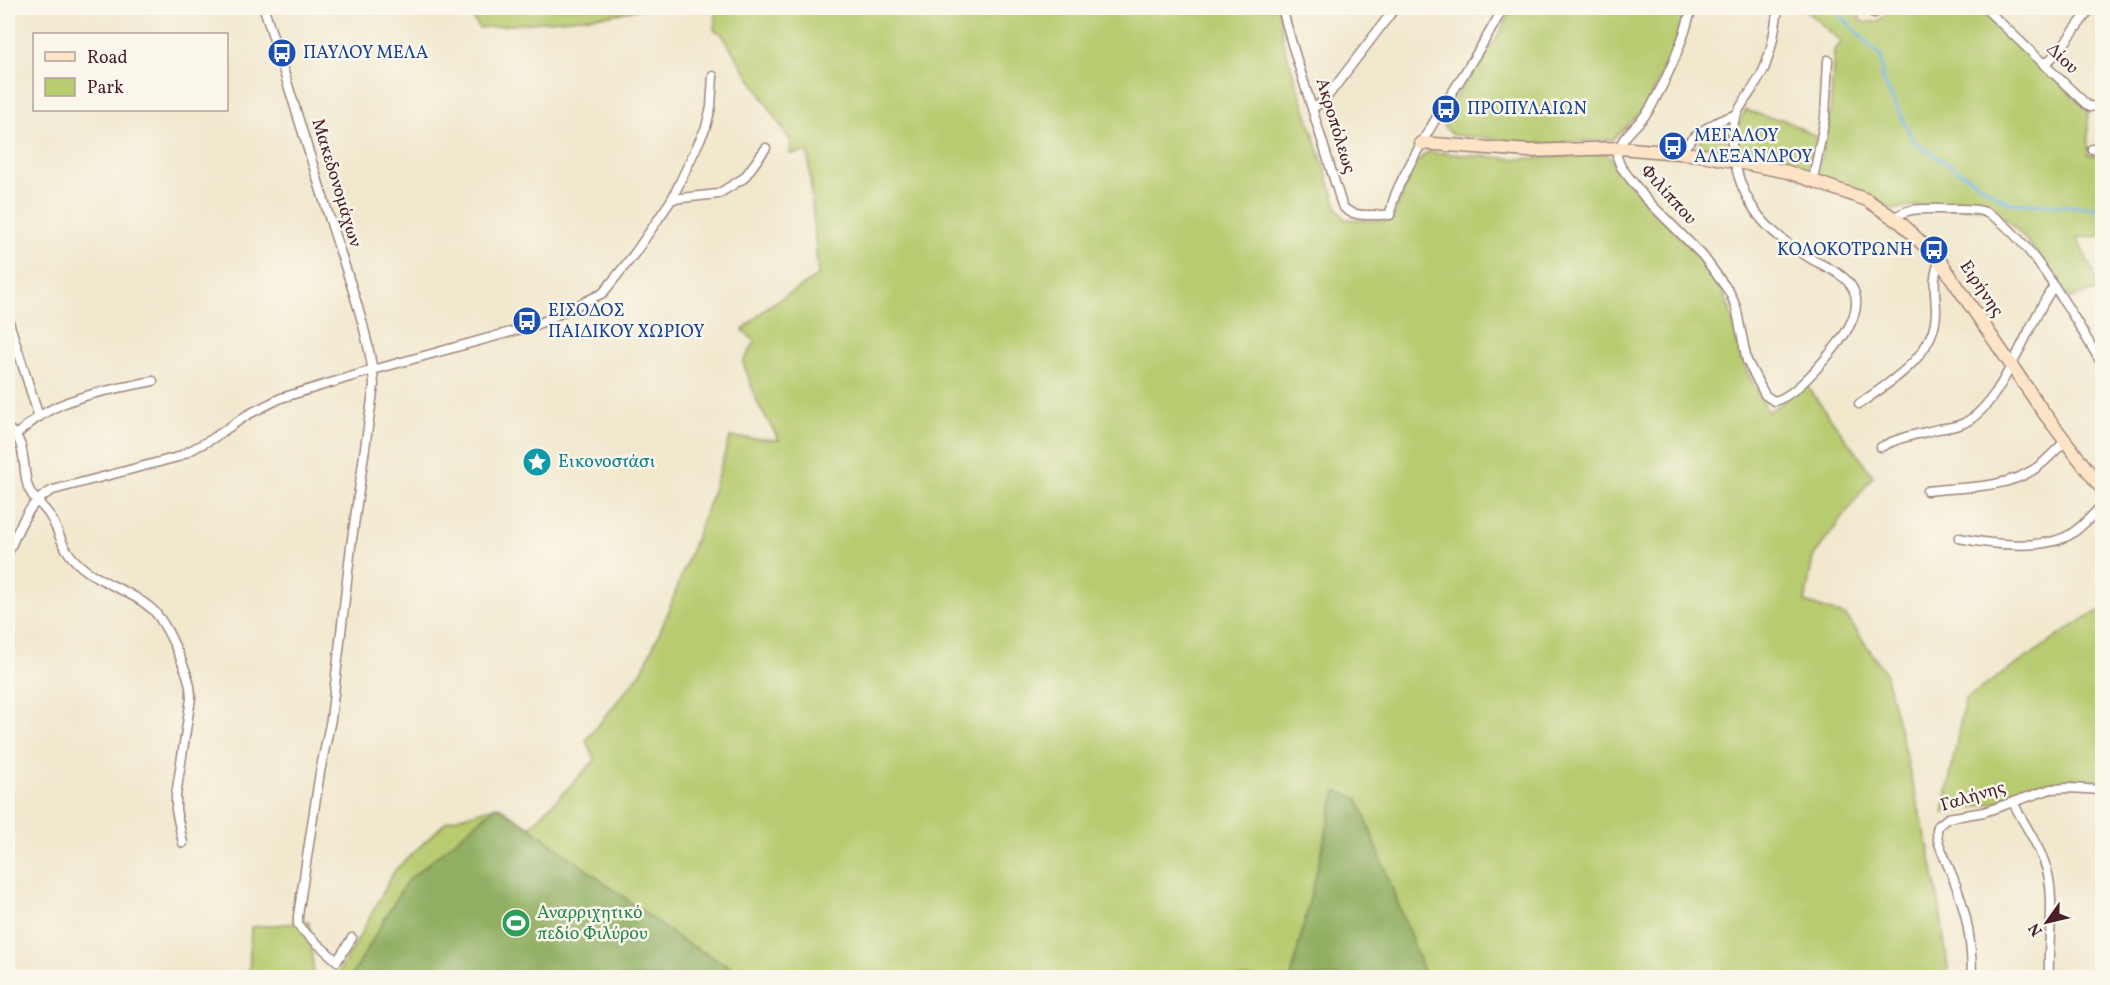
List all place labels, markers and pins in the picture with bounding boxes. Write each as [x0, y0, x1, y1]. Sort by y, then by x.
bus stop icon: ΠΑΥΛΟΥ ΜΕΛΑ [266, 37, 298, 69]
place label: ΠΑΥΛΟΥ ΜΕΛΑ [303, 41, 429, 66]
bus stop icon: ΠΡΟΠΥΛΑΙΩΝ [1430, 93, 1462, 125]
place label: ΠΡΟΠΥΛΑΙΩΝ [1467, 97, 1587, 122]
place label: ΜΕΓΑΛΟΥ ΑΛΕΞΑΝΔΡΟΥ [1694, 124, 1813, 170]
bus stop icon: ΜΕΓΑΛΟΥ ΑΛΕΞΑΝΔΡΟΥ [1657, 130, 1689, 162]
bus stop icon: ΚΟΛΟΚΟΤΡΩΝΗ [1918, 234, 1950, 266]
place label: ΚΟΛΟΚΟΤΡΩΝΗ [1777, 238, 1913, 263]
place label: ΕΙΣΟΔΟΣ ΠΑΙΔΙΚΟΥ ΧΩΡΙΟΥ [548, 299, 705, 345]
bus stop icon: ΕΙΣΟΔΟΣ ΠΑΙΔΙΚΟΥ ΧΩΡΙΟΥ [511, 305, 543, 337]
place icon: Εικονοστάσι [521, 446, 553, 478]
place label: Εικονοστάσι [558, 450, 656, 475]
place label: Αναρριχητικό πεδίο Φιλύρου [537, 901, 648, 947]
sports icon: Αναρριχητικό πεδίο Φιλύρου [500, 907, 532, 939]

